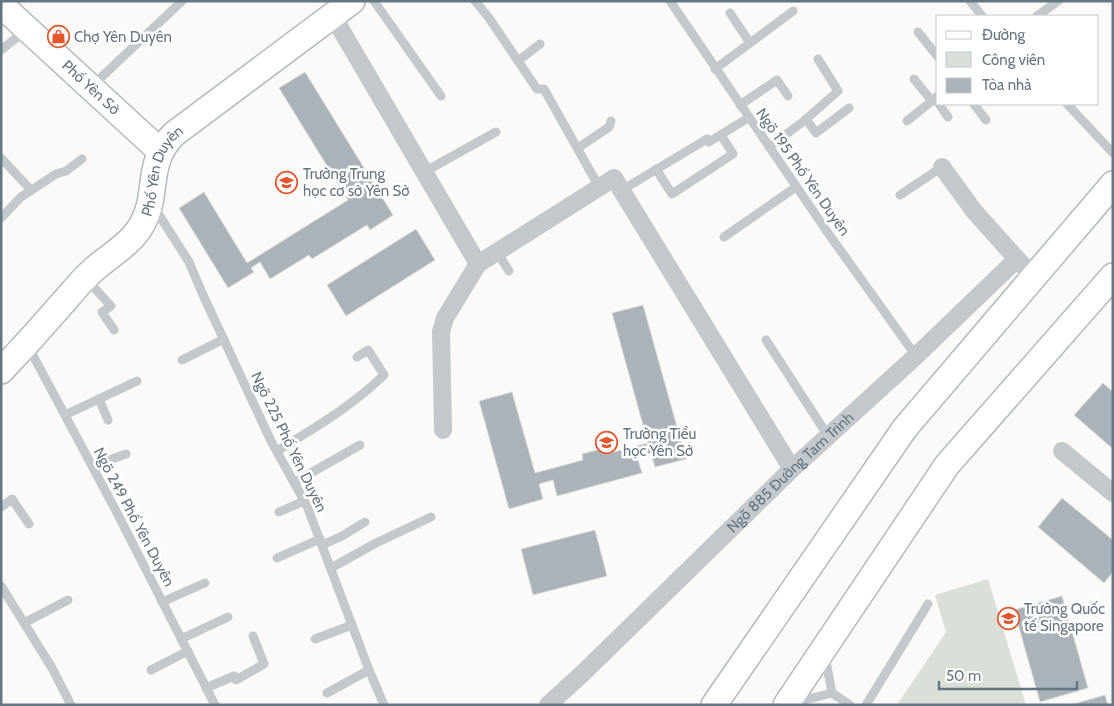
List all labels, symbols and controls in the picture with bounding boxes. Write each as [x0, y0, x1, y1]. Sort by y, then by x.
legend [936, 15, 1099, 105]
shop icon: Chợ Yên Duyên [46, 25, 70, 49]
text: Đường [982, 26, 1025, 44]
place label: Chợ Yên Duyên [74, 28, 172, 46]
text: Công viên [982, 51, 1045, 69]
street label: Phố Yên Sở [58, 57, 123, 118]
text: Tòa nhà [982, 76, 1032, 94]
street label: Ngõ 195 Phố Yên Duyên [752, 105, 854, 239]
street label: Phố Yên Duyên [138, 121, 187, 219]
place label: Trường Trung học cơ sở Yên Sở [303, 165, 409, 200]
school or university icon: Trường Trung học cơ sở Yên Sở [275, 171, 299, 195]
street label: Ngõ 225 Phố Yên Duyên [247, 369, 331, 515]
street label: Ngõ 885 Đường Tam Trinh [723, 408, 857, 536]
place label: Trường Tiểu học Yên Sở [623, 425, 696, 460]
school or university icon: Trường Tiểu học Yên Sở [595, 431, 619, 455]
street label: Ngõ 249 Phố Yên Duyên [90, 444, 178, 590]
place label: Trường Quốc tế Singapore [1024, 600, 1105, 635]
school or university icon: Trường Quốc tế Singapore [996, 606, 1020, 630]
scale bar [939, 658, 1076, 690]
text: 50 m [946, 667, 981, 685]

